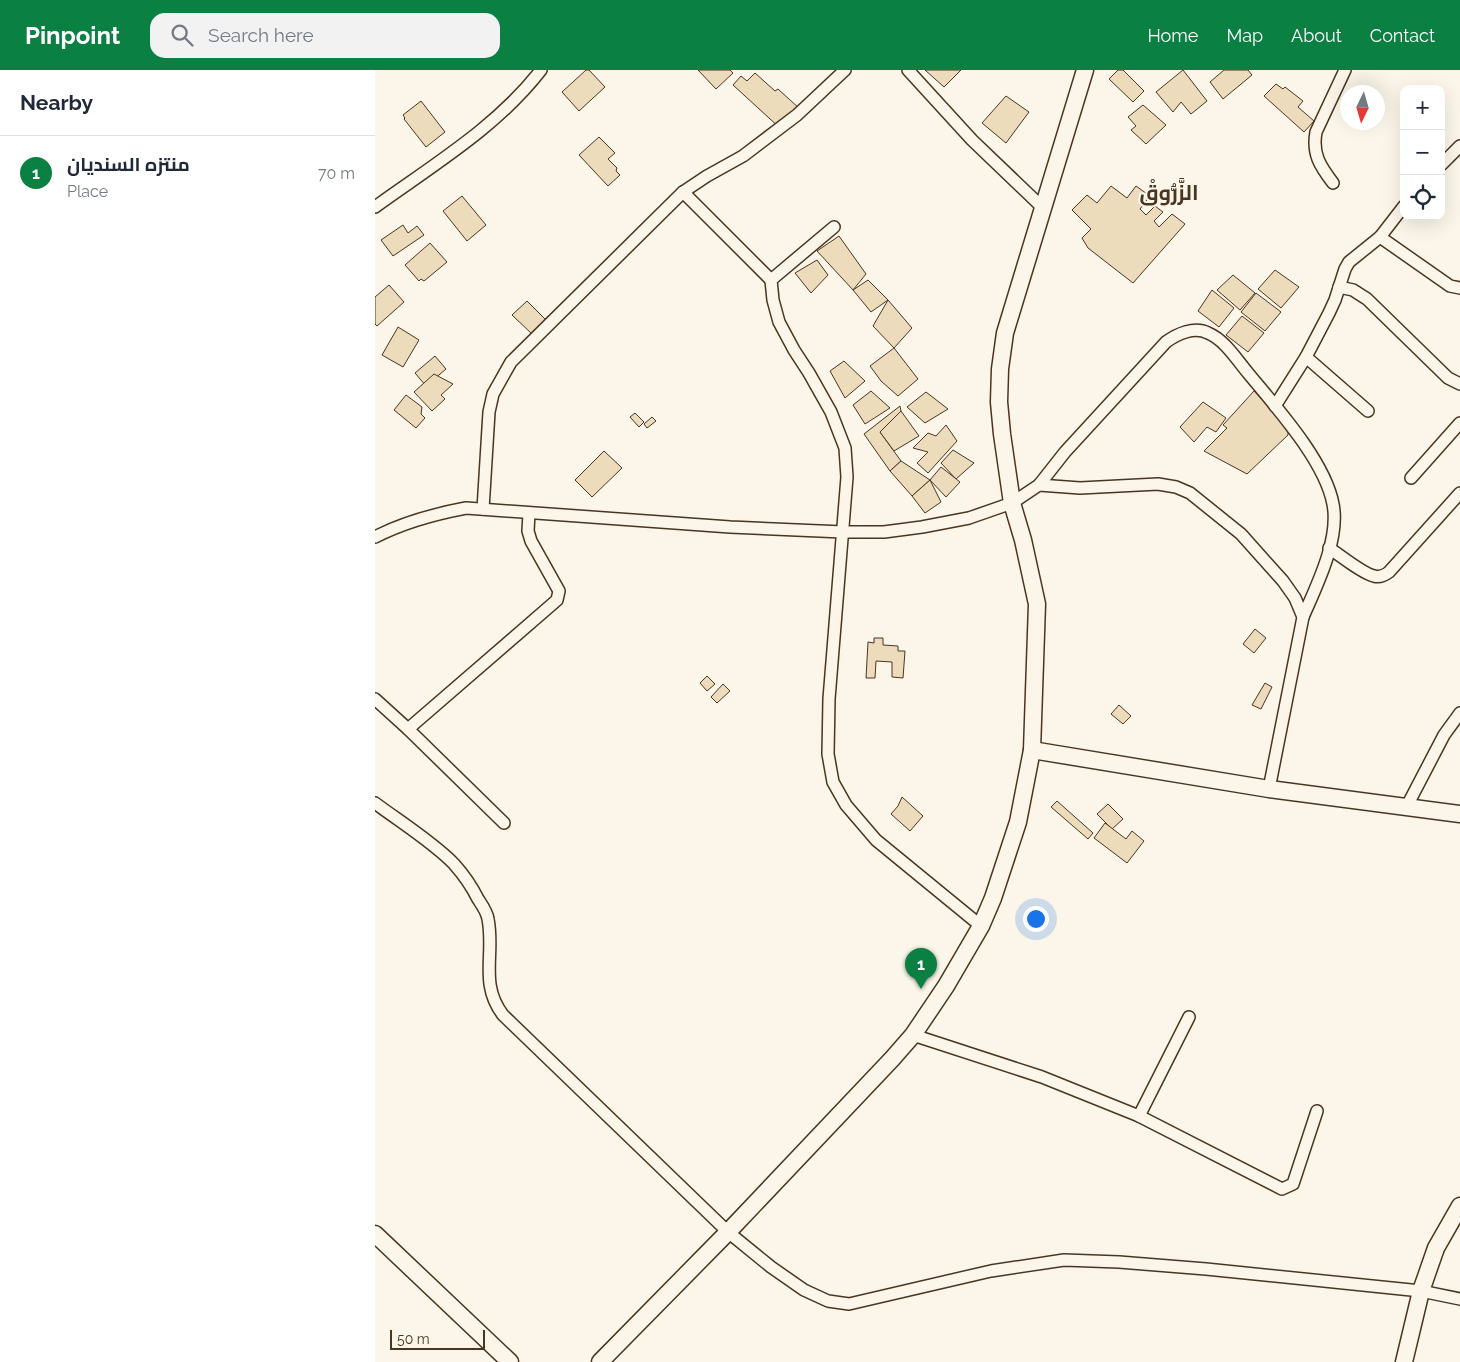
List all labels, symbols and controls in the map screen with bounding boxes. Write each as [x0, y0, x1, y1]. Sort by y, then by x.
search box [150, 13, 500, 58]
text: Pinpoint [25, 21, 120, 50]
icon: search [168, 21, 196, 49]
text: Search here [208, 24, 314, 46]
text: Home [1147, 25, 1198, 46]
text: Map [1226, 25, 1263, 46]
text: About [1291, 25, 1342, 46]
text: Contact [1370, 25, 1435, 46]
north arrow [1340, 85, 1385, 130]
map controls [1400, 85, 1445, 220]
button: + [1400, 85, 1445, 130]
text: Nearby [20, 90, 93, 115]
button: − [1400, 130, 1445, 175]
text: منتزه السنديان [67, 153, 190, 175]
text: 1 [32, 164, 40, 183]
text: 70 m [318, 164, 355, 183]
button: locate [1400, 175, 1445, 220]
district label: الزَّرُّوقْ [1140, 178, 1199, 206]
text: Place [67, 182, 108, 201]
your location [1023, 906, 1049, 932]
pin: 1 [905, 948, 937, 989]
scale bar [390, 1327, 485, 1350]
text: 50 m [397, 1331, 430, 1347]

